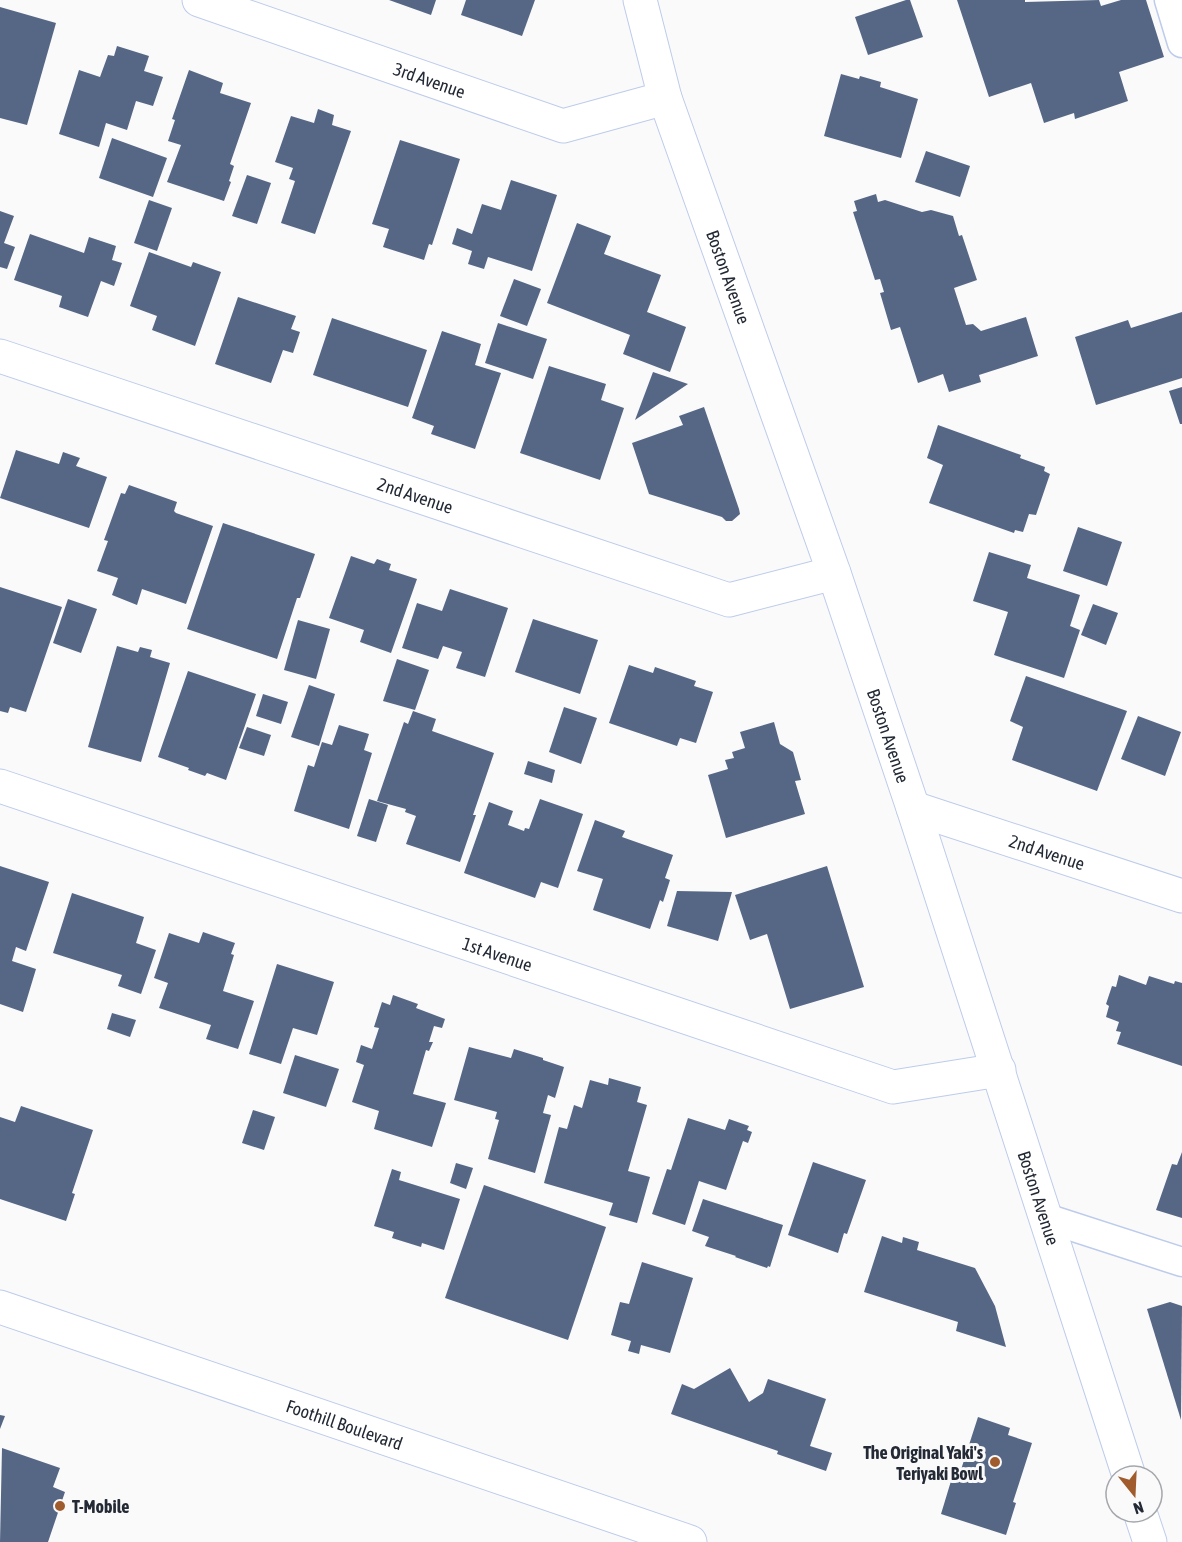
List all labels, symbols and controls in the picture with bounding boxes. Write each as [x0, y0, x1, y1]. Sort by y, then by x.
street label: 3rd Avenue [391, 58, 468, 102]
street label: Boston Avenue [702, 227, 755, 327]
street label: 2nd Avenue [375, 473, 456, 517]
street label: Boston Avenue [863, 686, 914, 786]
street label: 2nd Avenue [1007, 830, 1087, 874]
street label: 1st Avenue [460, 932, 535, 975]
street label: Boston Avenue [1014, 1148, 1064, 1248]
street label: Foothill Boulevard [284, 1395, 406, 1454]
place label: The Original Yaki's Teriyaki Bowl [863, 1442, 984, 1484]
marker: The Original Yaki's Teriyaki Bowl [988, 1455, 1002, 1469]
north arrow [1104, 1464, 1164, 1524]
place label: T-Mobile [72, 1496, 129, 1517]
text: N [1131, 1498, 1146, 1518]
marker: T-Mobile [53, 1499, 67, 1513]

